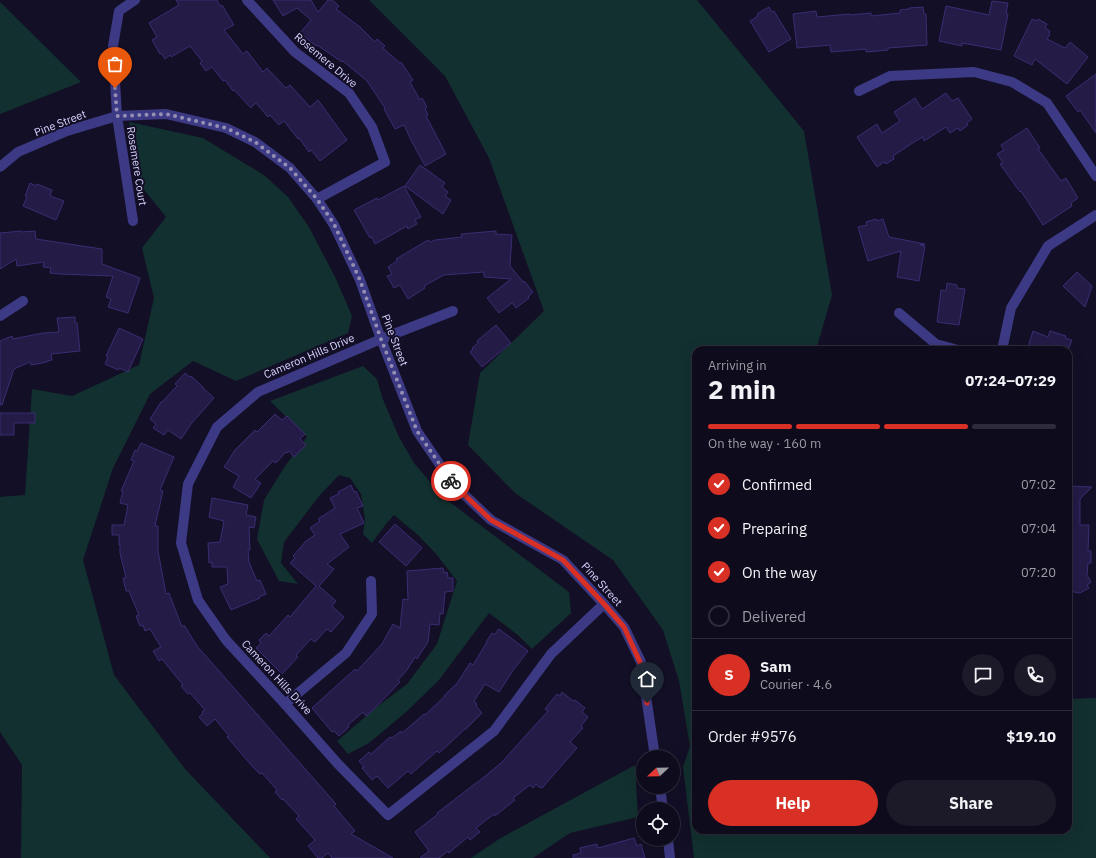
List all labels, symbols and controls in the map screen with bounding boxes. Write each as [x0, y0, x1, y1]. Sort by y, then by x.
street label: Rosemere Drive [292, 29, 360, 91]
pin [98, 47, 132, 88]
icon: bag [104, 53, 126, 75]
street label: Pine Street [32, 107, 88, 139]
street label: Rosemere Court [124, 125, 150, 207]
street label: Pine Street [379, 312, 411, 368]
street label: Cameron Hills Drive [261, 331, 357, 381]
text: Arriving in [708, 357, 767, 374]
text: 07:24–07:29 [965, 371, 1056, 390]
text: 2 min [708, 372, 776, 406]
text: On the way · 160 m [708, 435, 821, 452]
courier [431, 461, 471, 501]
icon: bike [440, 470, 462, 492]
icon: check [708, 473, 730, 495]
text: Confirmed [742, 475, 812, 494]
text: 07:02 [1021, 476, 1056, 493]
icon: check [708, 517, 730, 539]
text: Preparing [742, 519, 807, 538]
text: 07:04 [1021, 520, 1056, 537]
street label: Pine Street [579, 559, 626, 609]
icon: check [708, 561, 730, 583]
text: On the way [742, 563, 817, 582]
text: 07:20 [1021, 564, 1056, 581]
text: Delivered [742, 607, 806, 626]
street label: Cameron Hills Drive [239, 637, 315, 717]
button: chat [962, 654, 1004, 696]
button: phone [1014, 654, 1056, 696]
text: Sam [760, 657, 791, 676]
pin [630, 662, 664, 703]
text: S [724, 665, 734, 684]
icon: home [636, 668, 658, 690]
text: Courier · 4.6 [760, 676, 832, 693]
text: Order #9576 [708, 727, 797, 746]
text: $19.10 [1006, 727, 1056, 746]
north arrow [636, 750, 680, 794]
map controls [636, 750, 680, 846]
button: Help [708, 780, 878, 826]
button: Share [886, 780, 1056, 826]
button: locate [636, 802, 680, 846]

